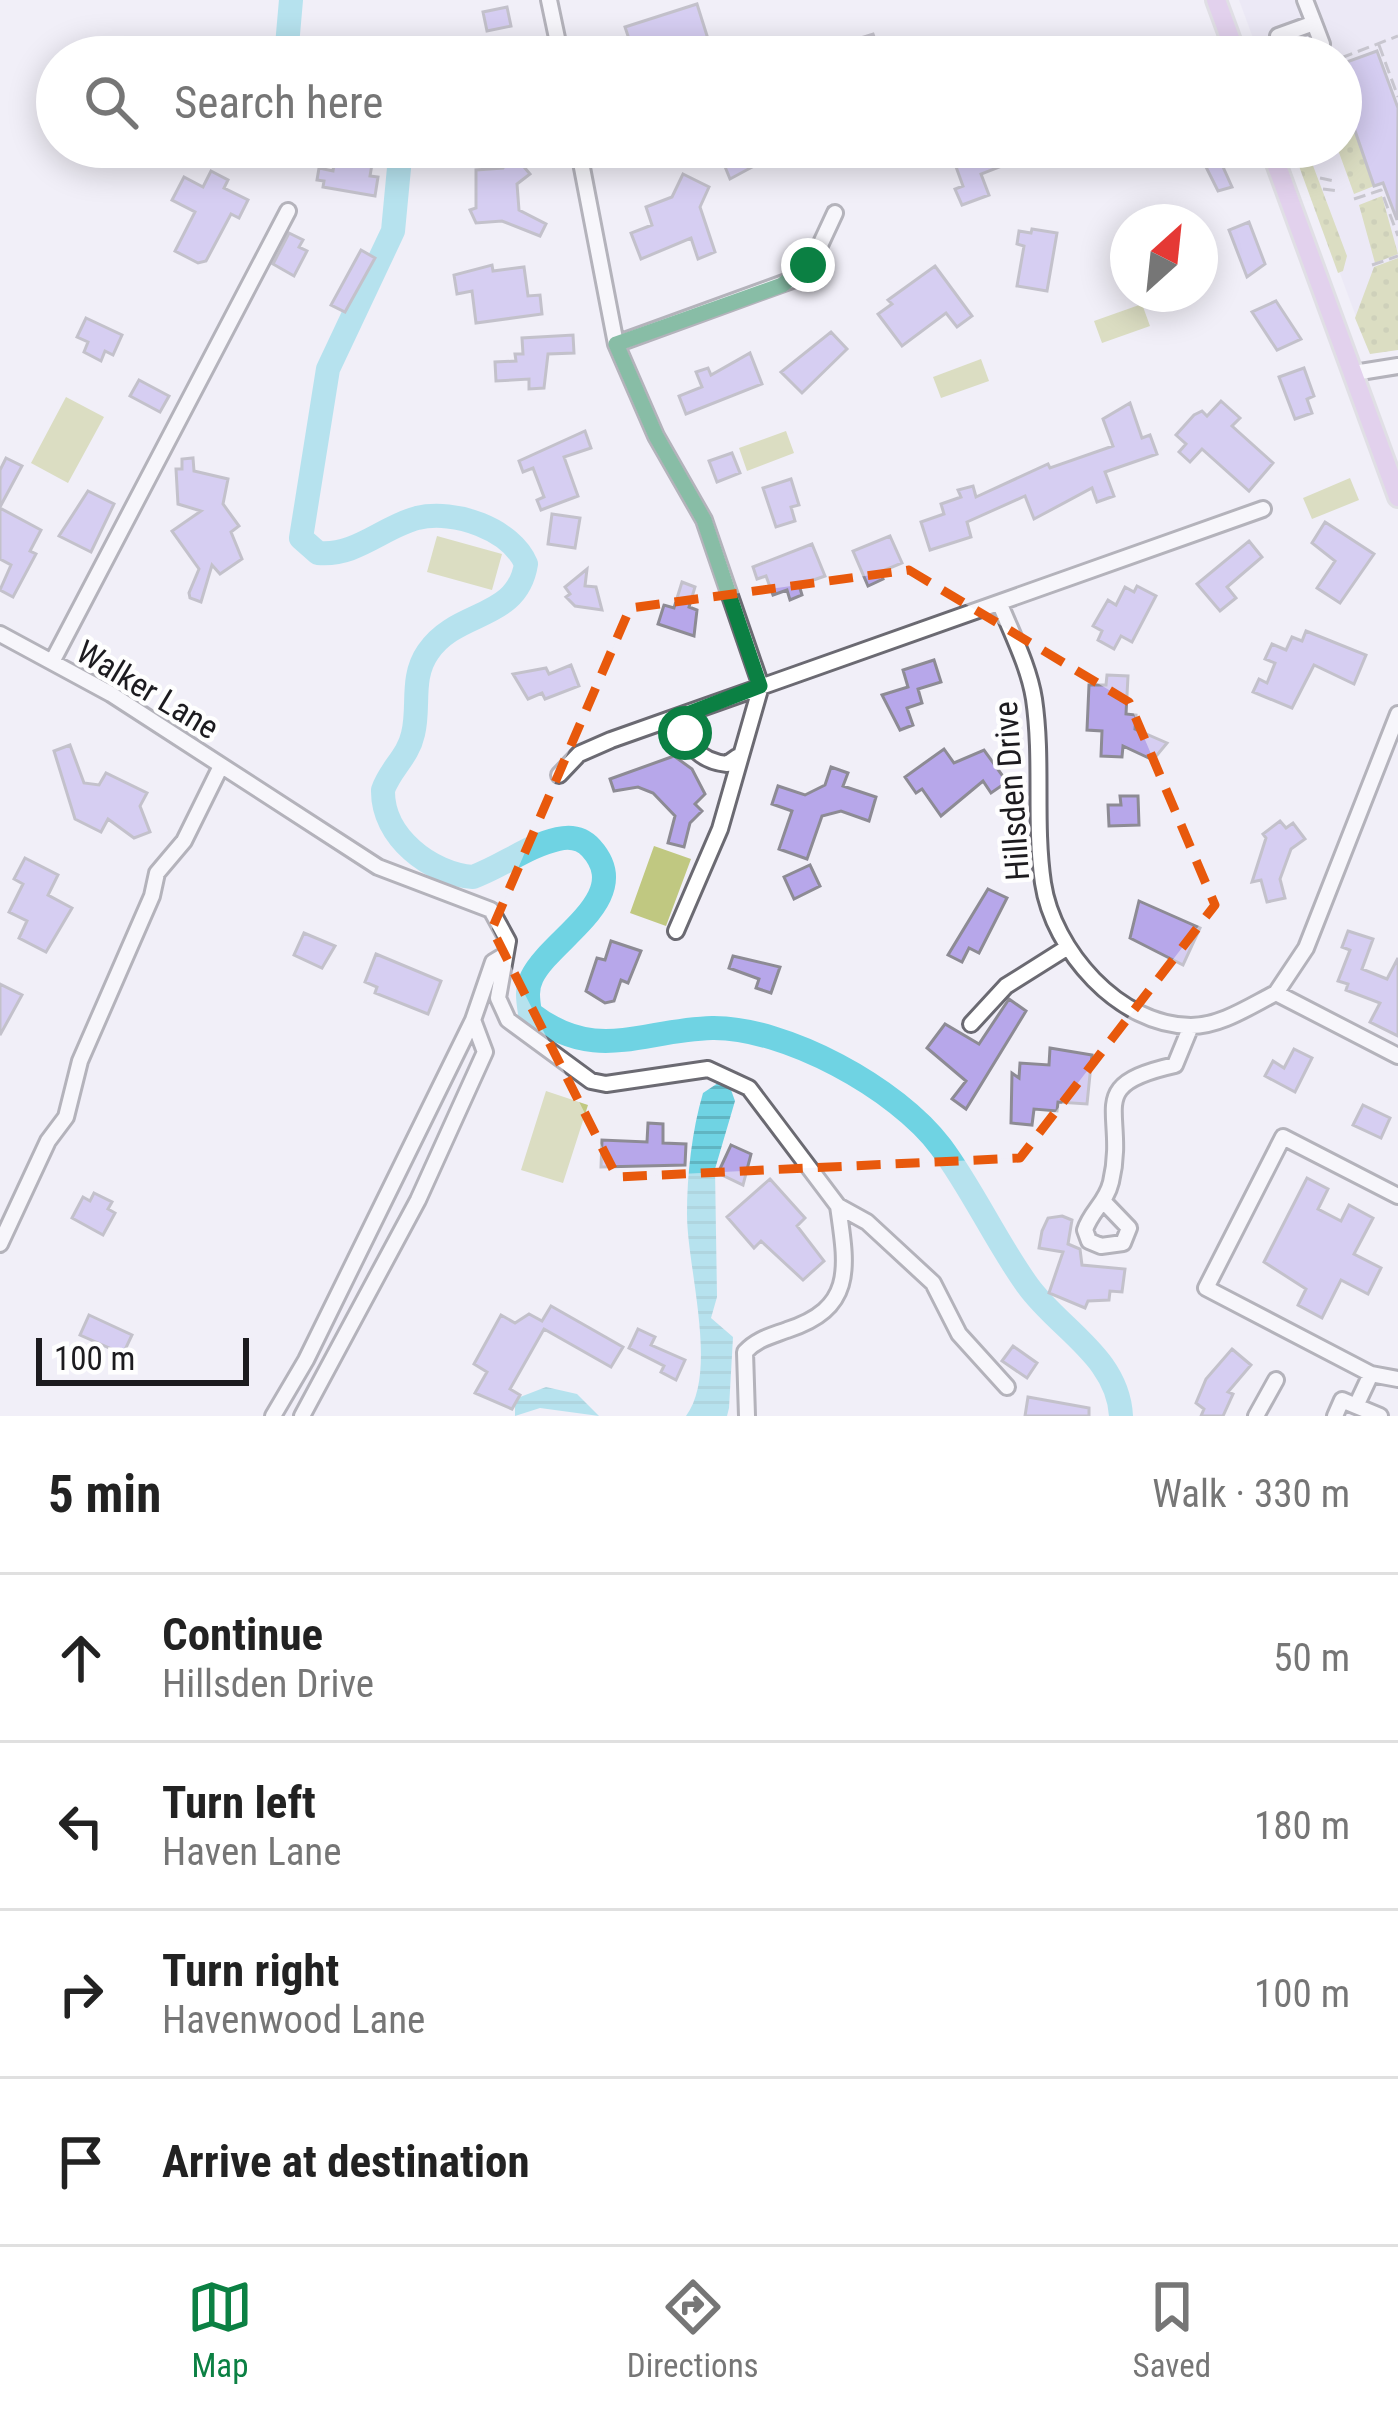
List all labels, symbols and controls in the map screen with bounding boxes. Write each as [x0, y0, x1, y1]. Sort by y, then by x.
search box [36, 36, 1362, 168]
icon: search [78, 69, 144, 135]
text: Search here [174, 76, 383, 129]
north arrow [1110, 204, 1218, 312]
route end [781, 238, 835, 292]
street label: Walker Lane [70, 632, 226, 747]
street label: Hillsden Drive [986, 700, 1037, 882]
route start [658, 706, 712, 760]
scale bar [36, 1332, 249, 1385]
text: 100 m [54, 1339, 135, 1378]
text: 5 min [48, 1465, 161, 1524]
text: Walk · 330 m [1152, 1471, 1350, 1517]
text: Continue [162, 1608, 323, 1661]
icon: ahead [48, 1625, 114, 1691]
text: 50 m [1273, 1635, 1350, 1681]
text: Hillsden Drive [162, 1661, 374, 1707]
text: Turn left [162, 1776, 316, 1829]
icon: left [48, 1793, 114, 1859]
text: 180 m [1254, 1803, 1350, 1849]
text: Haven Lane [162, 1829, 342, 1875]
text: Turn right [162, 1944, 339, 1997]
icon: right [48, 1961, 114, 2027]
text: 100 m [1254, 1971, 1350, 2017]
text: Havenwood Lane [162, 1997, 425, 2043]
icon: arrive [48, 2129, 114, 2195]
text: Arrive at destination [162, 2135, 530, 2188]
tab: Map [187, 2274, 253, 2385]
tab: Directions [627, 2274, 759, 2385]
tab: Saved [1133, 2274, 1211, 2385]

